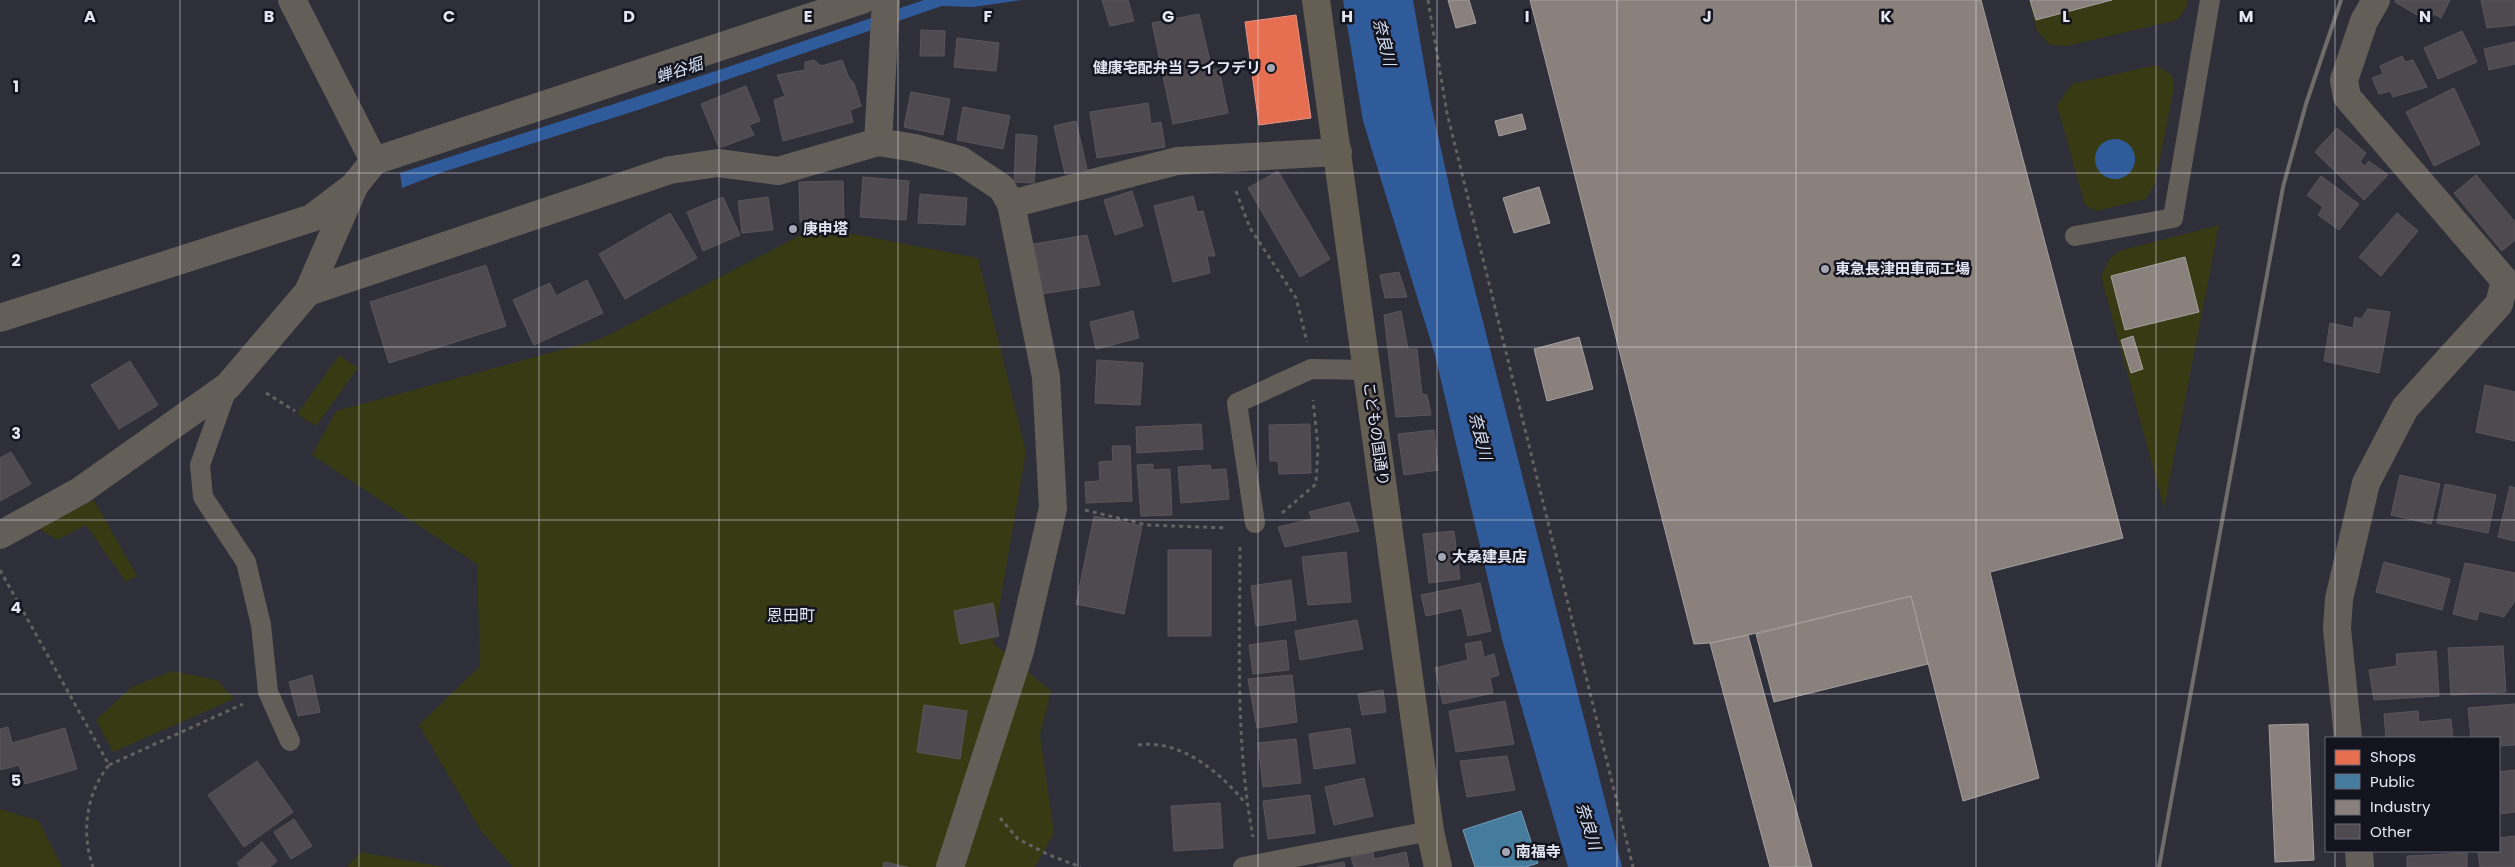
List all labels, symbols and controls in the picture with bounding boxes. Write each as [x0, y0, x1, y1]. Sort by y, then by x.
text: A [84, 5, 96, 28]
text: B [264, 5, 274, 28]
text: C [443, 5, 455, 28]
text: D [623, 5, 635, 28]
text: E [804, 5, 812, 28]
text: F [984, 5, 993, 28]
text: G [1162, 5, 1174, 28]
text: H [1341, 5, 1353, 28]
text: I [1525, 5, 1529, 28]
text: J [1702, 5, 1712, 28]
text: K [1880, 5, 1892, 28]
text: L [2062, 5, 2070, 28]
text: M [2239, 5, 2253, 28]
text: N [2419, 5, 2431, 28]
water label: 奈良川 [1368, 16, 1402, 70]
water label: 蝉谷堀 [653, 51, 708, 89]
place label: 健康宅配弁当 ライフデリ [1093, 57, 1261, 78]
marker: 健康宅配弁当 ライフデリ [1265, 62, 1277, 74]
text: 1 [13, 75, 19, 98]
place label: 庚申塔 [803, 218, 848, 239]
marker: 庚申塔 [787, 223, 799, 235]
text: 2 [11, 249, 21, 272]
place label: 東急長津田車両工場 [1835, 258, 1970, 279]
marker: 東急長津田車両工場 [1819, 263, 1831, 275]
street label: こどもの国通り [1359, 380, 1394, 487]
water label: 奈良川 [1464, 410, 1498, 464]
text: 3 [11, 422, 21, 445]
place label: 大桑建具店 [1452, 546, 1527, 567]
marker: 大桑建具店 [1436, 551, 1448, 563]
text: 4 [11, 596, 22, 619]
district label: 恩田町 [767, 604, 815, 627]
legend [2325, 737, 2500, 852]
text: Shops [2370, 746, 2416, 767]
text: 5 [11, 769, 21, 792]
text: Public [2370, 771, 2415, 792]
text: Industry [2370, 796, 2431, 817]
water label: 奈良川 [1571, 800, 1607, 854]
text: Other [2370, 821, 2412, 842]
place label: 南福寺 [1516, 841, 1561, 862]
marker: 南福寺 [1500, 846, 1512, 858]

